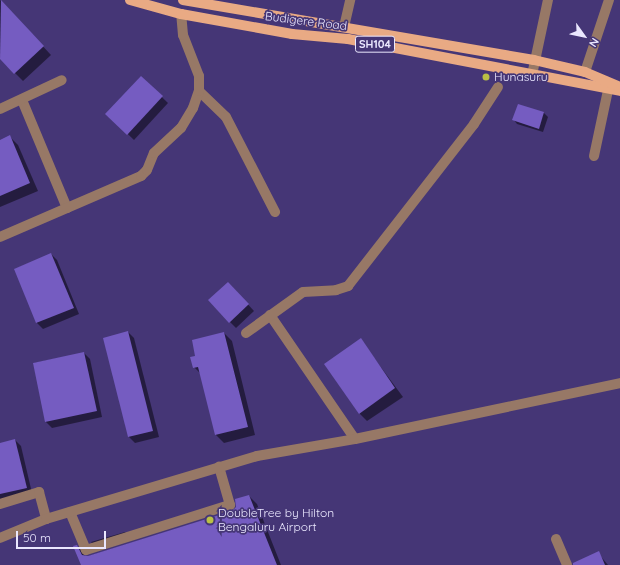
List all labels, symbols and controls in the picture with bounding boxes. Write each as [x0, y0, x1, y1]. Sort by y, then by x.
street label: Budigere Road [264, 9, 348, 33]
north arrow [564, 16, 604, 56]
road number: SH104 [355, 35, 395, 53]
text: N [586, 35, 602, 50]
place label: Hunasuru [494, 70, 548, 84]
marker: Hunasuru [481, 72, 491, 82]
place label: DoubleTree by Hilton Bengaluru Airport [218, 506, 334, 534]
marker: DoubleTree by Hilton Bengaluru Airport [205, 515, 215, 525]
scale bar [18, 523, 108, 549]
text: 50 m [23, 530, 51, 545]

